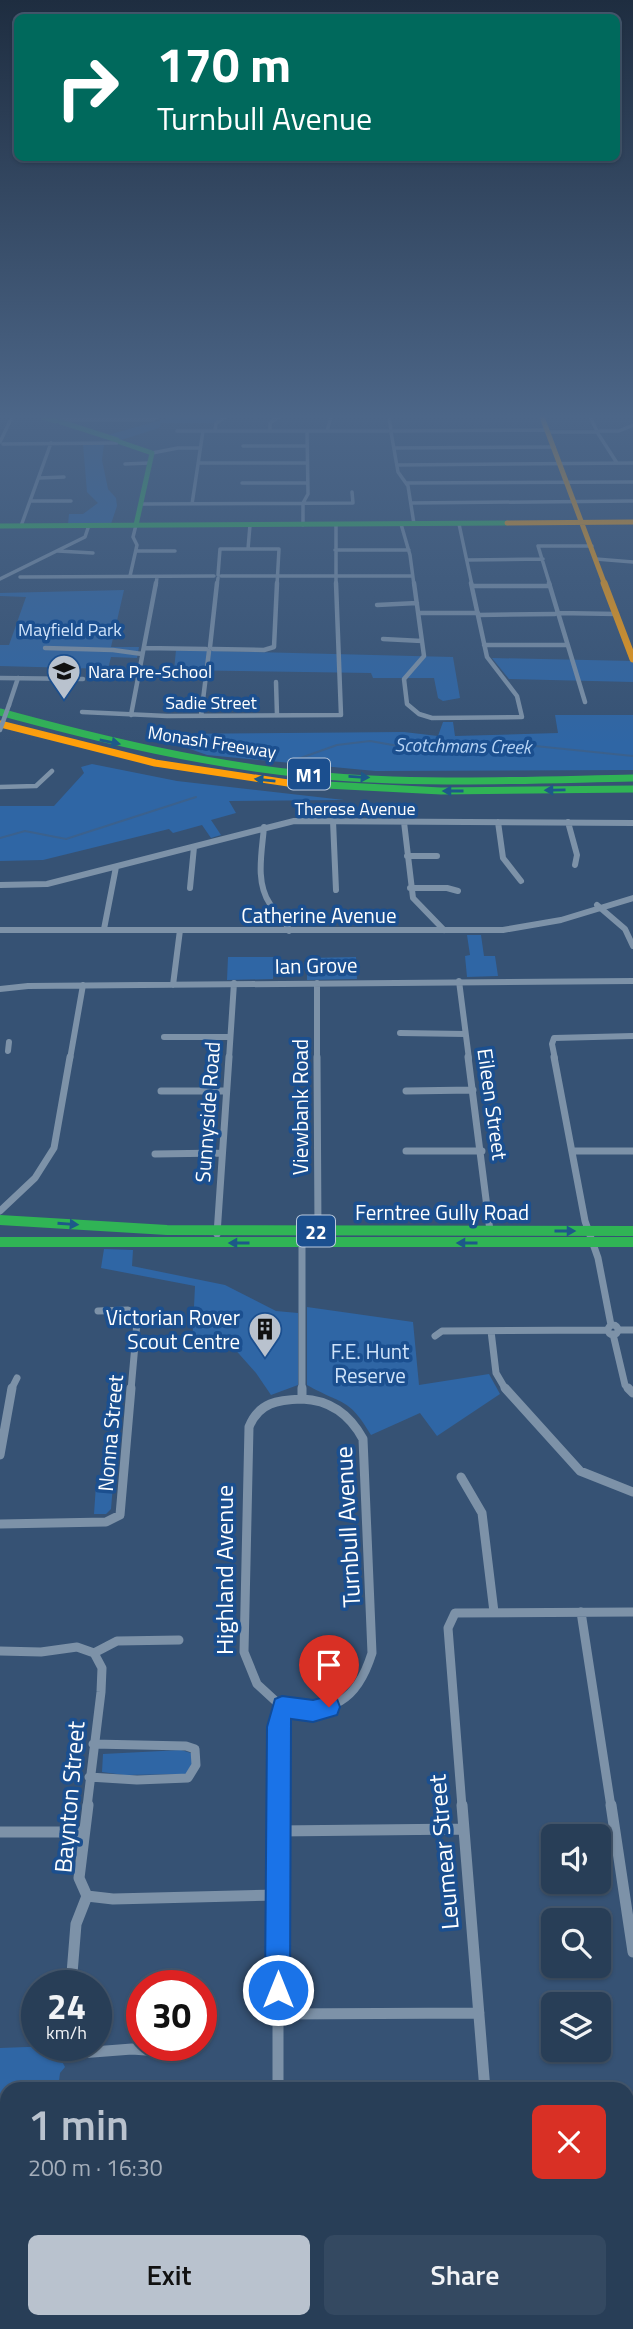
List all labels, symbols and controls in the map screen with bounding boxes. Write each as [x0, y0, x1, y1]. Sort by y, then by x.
text: 170 m [157, 26, 291, 101]
icon: right [42, 42, 133, 133]
text: Turnbull Avenue [157, 94, 372, 142]
park label: Mayfield Park [18, 616, 122, 643]
school or university icon: Nara Pre-School [45, 652, 83, 701]
place label: Nara Pre-School [88, 658, 212, 685]
street label: Sadie Street [165, 689, 258, 716]
street label: Monash Freeway [146, 719, 278, 766]
water label: Scotchmans Creek [394, 729, 534, 761]
one-way arrow [99, 737, 121, 748]
road number: M1 [288, 758, 330, 790]
one-way arrow [348, 772, 370, 783]
one-way arrow [253, 775, 275, 786]
one-way arrow [544, 784, 566, 796]
one-way arrow [442, 785, 464, 797]
street label: Therese Avenue [294, 795, 416, 822]
street label: Catherine Avenue [241, 899, 397, 931]
street label: Ian Grove [274, 948, 358, 982]
street label: Viewbank Road [284, 1039, 316, 1175]
street label: Sunnyside Road [186, 1040, 228, 1184]
street label: Eileen Street [469, 1046, 517, 1162]
street label: Ferntree Gully Road [355, 1196, 529, 1228]
road number: 22 [297, 1216, 335, 1246]
one-way arrow [57, 1218, 79, 1229]
one-way arrow [554, 1225, 576, 1237]
one-way arrow [228, 1237, 250, 1249]
one-way arrow [456, 1237, 478, 1249]
place label: Victorian Rover Scout Centre [106, 1301, 240, 1357]
building icon: Victorian Rover Scout Centre [246, 1310, 284, 1359]
park label: F.E. Hunt Reserve [331, 1335, 410, 1391]
street label: Nonna Street [89, 1373, 131, 1493]
street label: Turnbull Avenue [325, 1446, 369, 1608]
street label: Highland Avenue [206, 1485, 242, 1655]
pin [299, 1635, 359, 1707]
icon: arrive [310, 1646, 348, 1684]
street label: Baynton Street [44, 1719, 94, 1874]
street label: Leumear Street [418, 1772, 468, 1931]
map controls [541, 1824, 611, 2062]
button: sound [541, 1824, 611, 1894]
button: search [541, 1908, 611, 1978]
position arrow [241, 1953, 315, 2027]
speed limit sign: 30 [126, 1970, 217, 2061]
text: 24 [47, 1979, 86, 2033]
button: layers [541, 1992, 611, 2062]
text: km/h [46, 2019, 87, 2046]
text: 1 min [28, 2092, 129, 2156]
button: close [532, 2105, 606, 2179]
text: 200 m · 16:30 [28, 2150, 163, 2185]
button: Exit [28, 2235, 310, 2315]
button: Share [324, 2235, 606, 2315]

